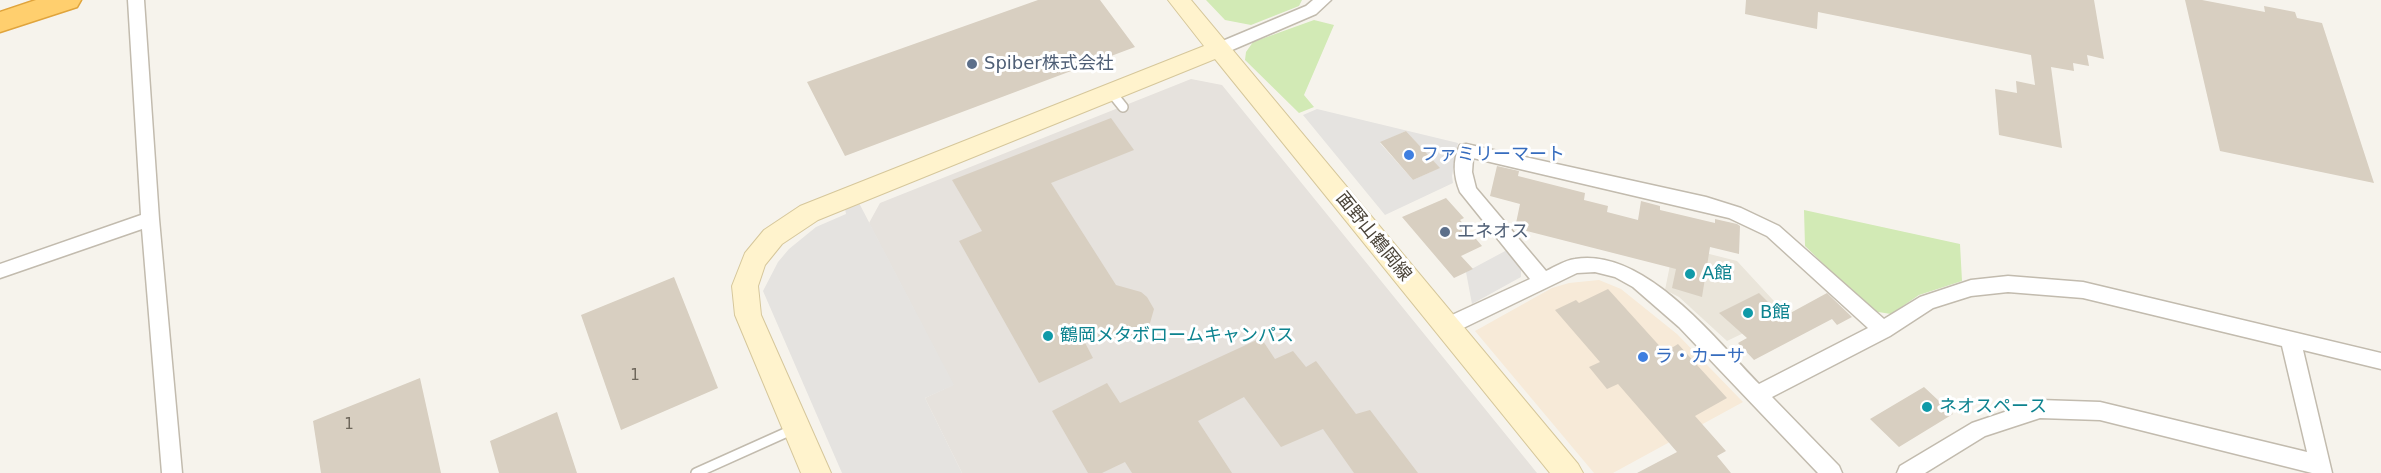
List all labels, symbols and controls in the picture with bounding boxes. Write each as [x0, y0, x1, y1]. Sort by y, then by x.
place label: Spiber株式会社 [984, 53, 1114, 75]
marker: Spiber株式会社 [965, 57, 979, 71]
place label: ファミリーマート [1421, 144, 1565, 166]
marker: ファミリーマート [1402, 148, 1416, 162]
street label: 面野山鶴岡線 [1331, 188, 1415, 286]
place label: エネオス [1457, 221, 1529, 243]
marker: エネオス [1438, 225, 1452, 239]
place label: A館 [1702, 263, 1732, 285]
marker: A館 [1683, 267, 1697, 281]
place label: B館 [1760, 302, 1790, 324]
marker: B館 [1741, 306, 1755, 320]
place label: 鶴岡メタボロームキャンパス [1060, 325, 1294, 347]
marker: 鶴岡メタボロームキャンパス [1041, 329, 1055, 343]
place label: ラ・カーサ [1655, 346, 1745, 368]
marker: ラ・カーサ [1636, 350, 1650, 364]
house number: 1 [630, 367, 640, 385]
place label: ネオスペース [1939, 396, 2047, 418]
marker: ネオスペース [1920, 400, 1934, 414]
house number: 1 [344, 416, 354, 434]

